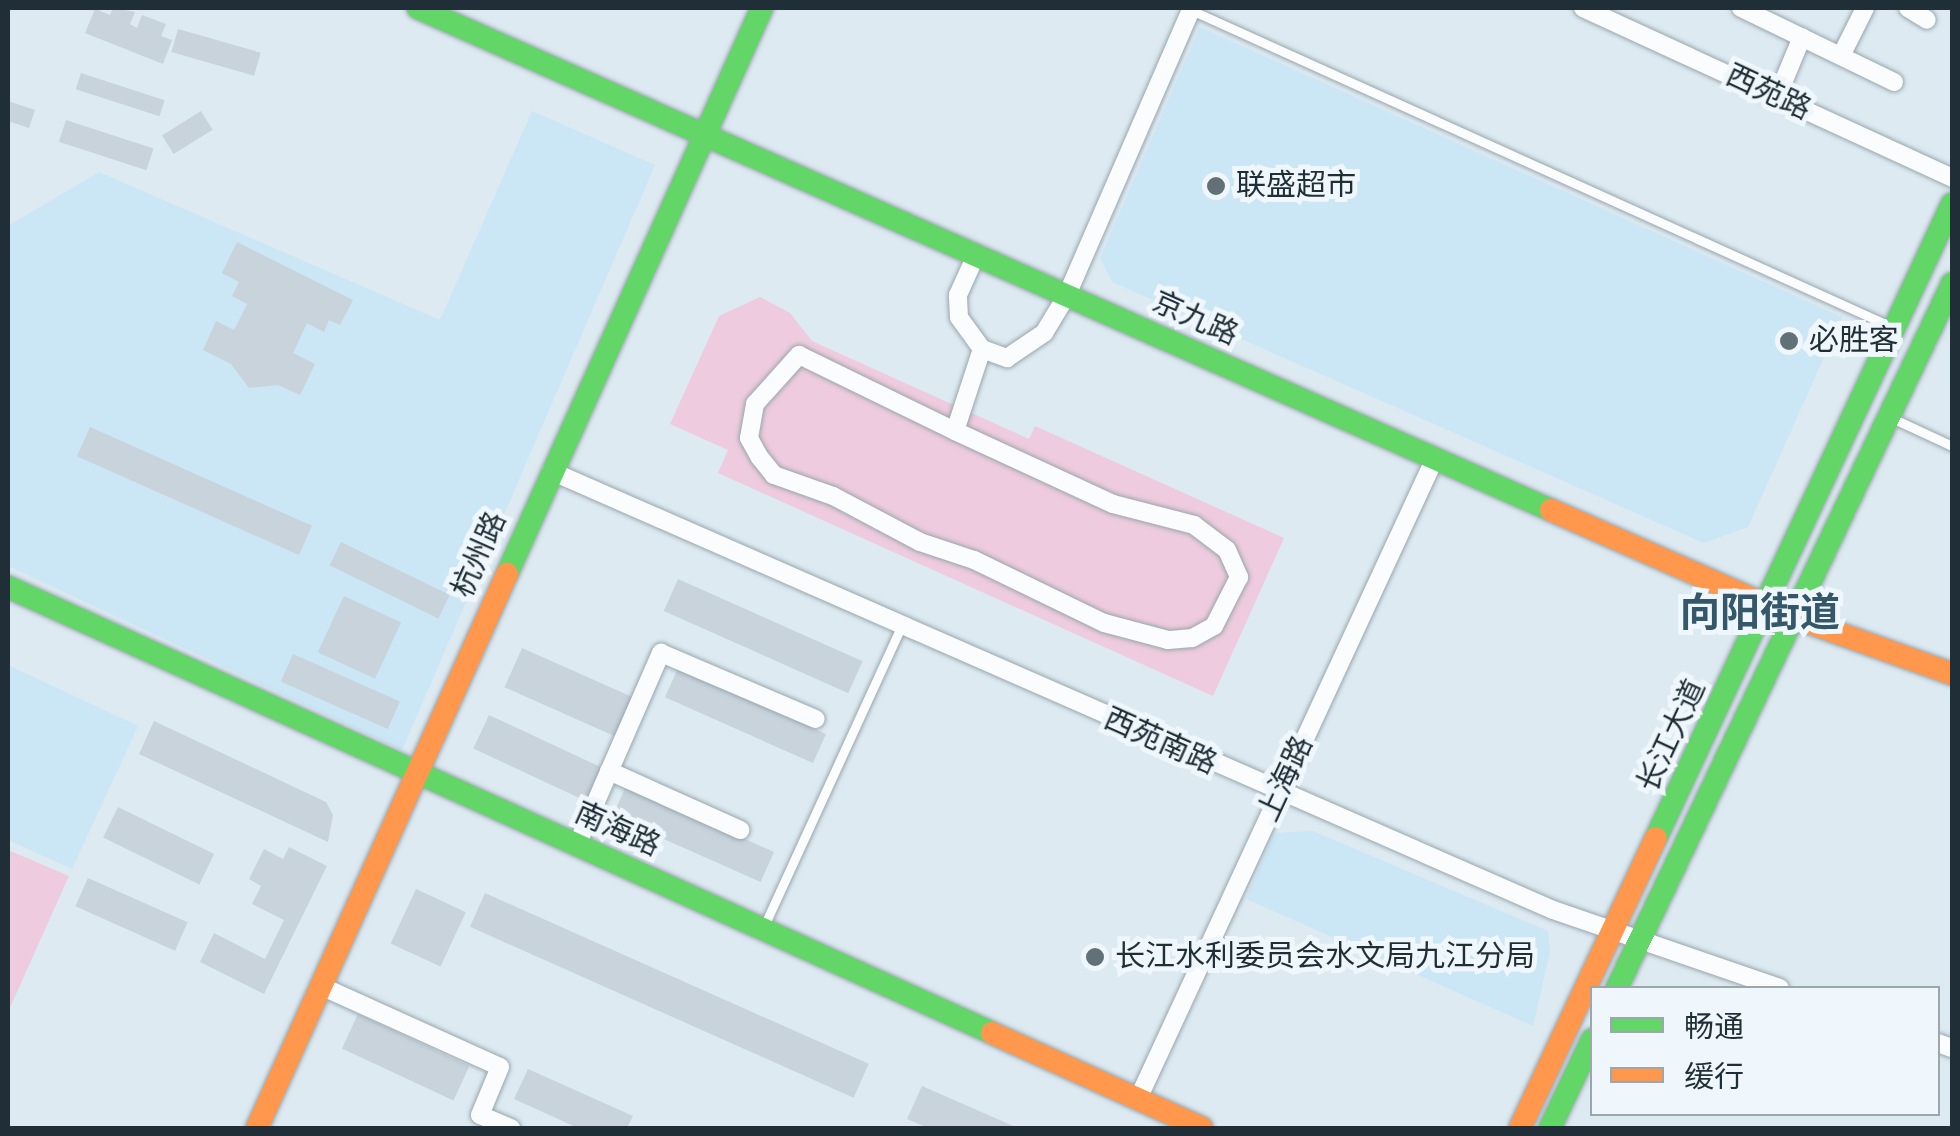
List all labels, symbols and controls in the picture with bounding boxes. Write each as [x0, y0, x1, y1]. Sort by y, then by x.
street label: 西苑路 [1720, 58, 1816, 128]
place label: 联盛超市 [1236, 168, 1356, 204]
marker: 联盛超市 [1205, 175, 1227, 197]
street label: 京九路 [1147, 284, 1243, 354]
place label: 必胜客 [1809, 323, 1899, 359]
marker: 必胜客 [1778, 330, 1800, 352]
street label: 杭州路 [445, 507, 515, 603]
district label: 向阳街道 [1680, 589, 1840, 637]
street label: 长江大道 [1630, 674, 1714, 798]
street label: 西苑南路 [1098, 701, 1222, 783]
street label: 上海路 [1251, 731, 1321, 827]
street label: 南海路 [569, 795, 665, 865]
place label: 长江水利委员会水文局九江分局 [1115, 939, 1535, 975]
marker: 长江水利委员会水文局九江分局 [1084, 946, 1106, 968]
legend [1590, 986, 1940, 1116]
text: 畅通 [1684, 1007, 1744, 1048]
text: 缓行 [1684, 1057, 1744, 1098]

